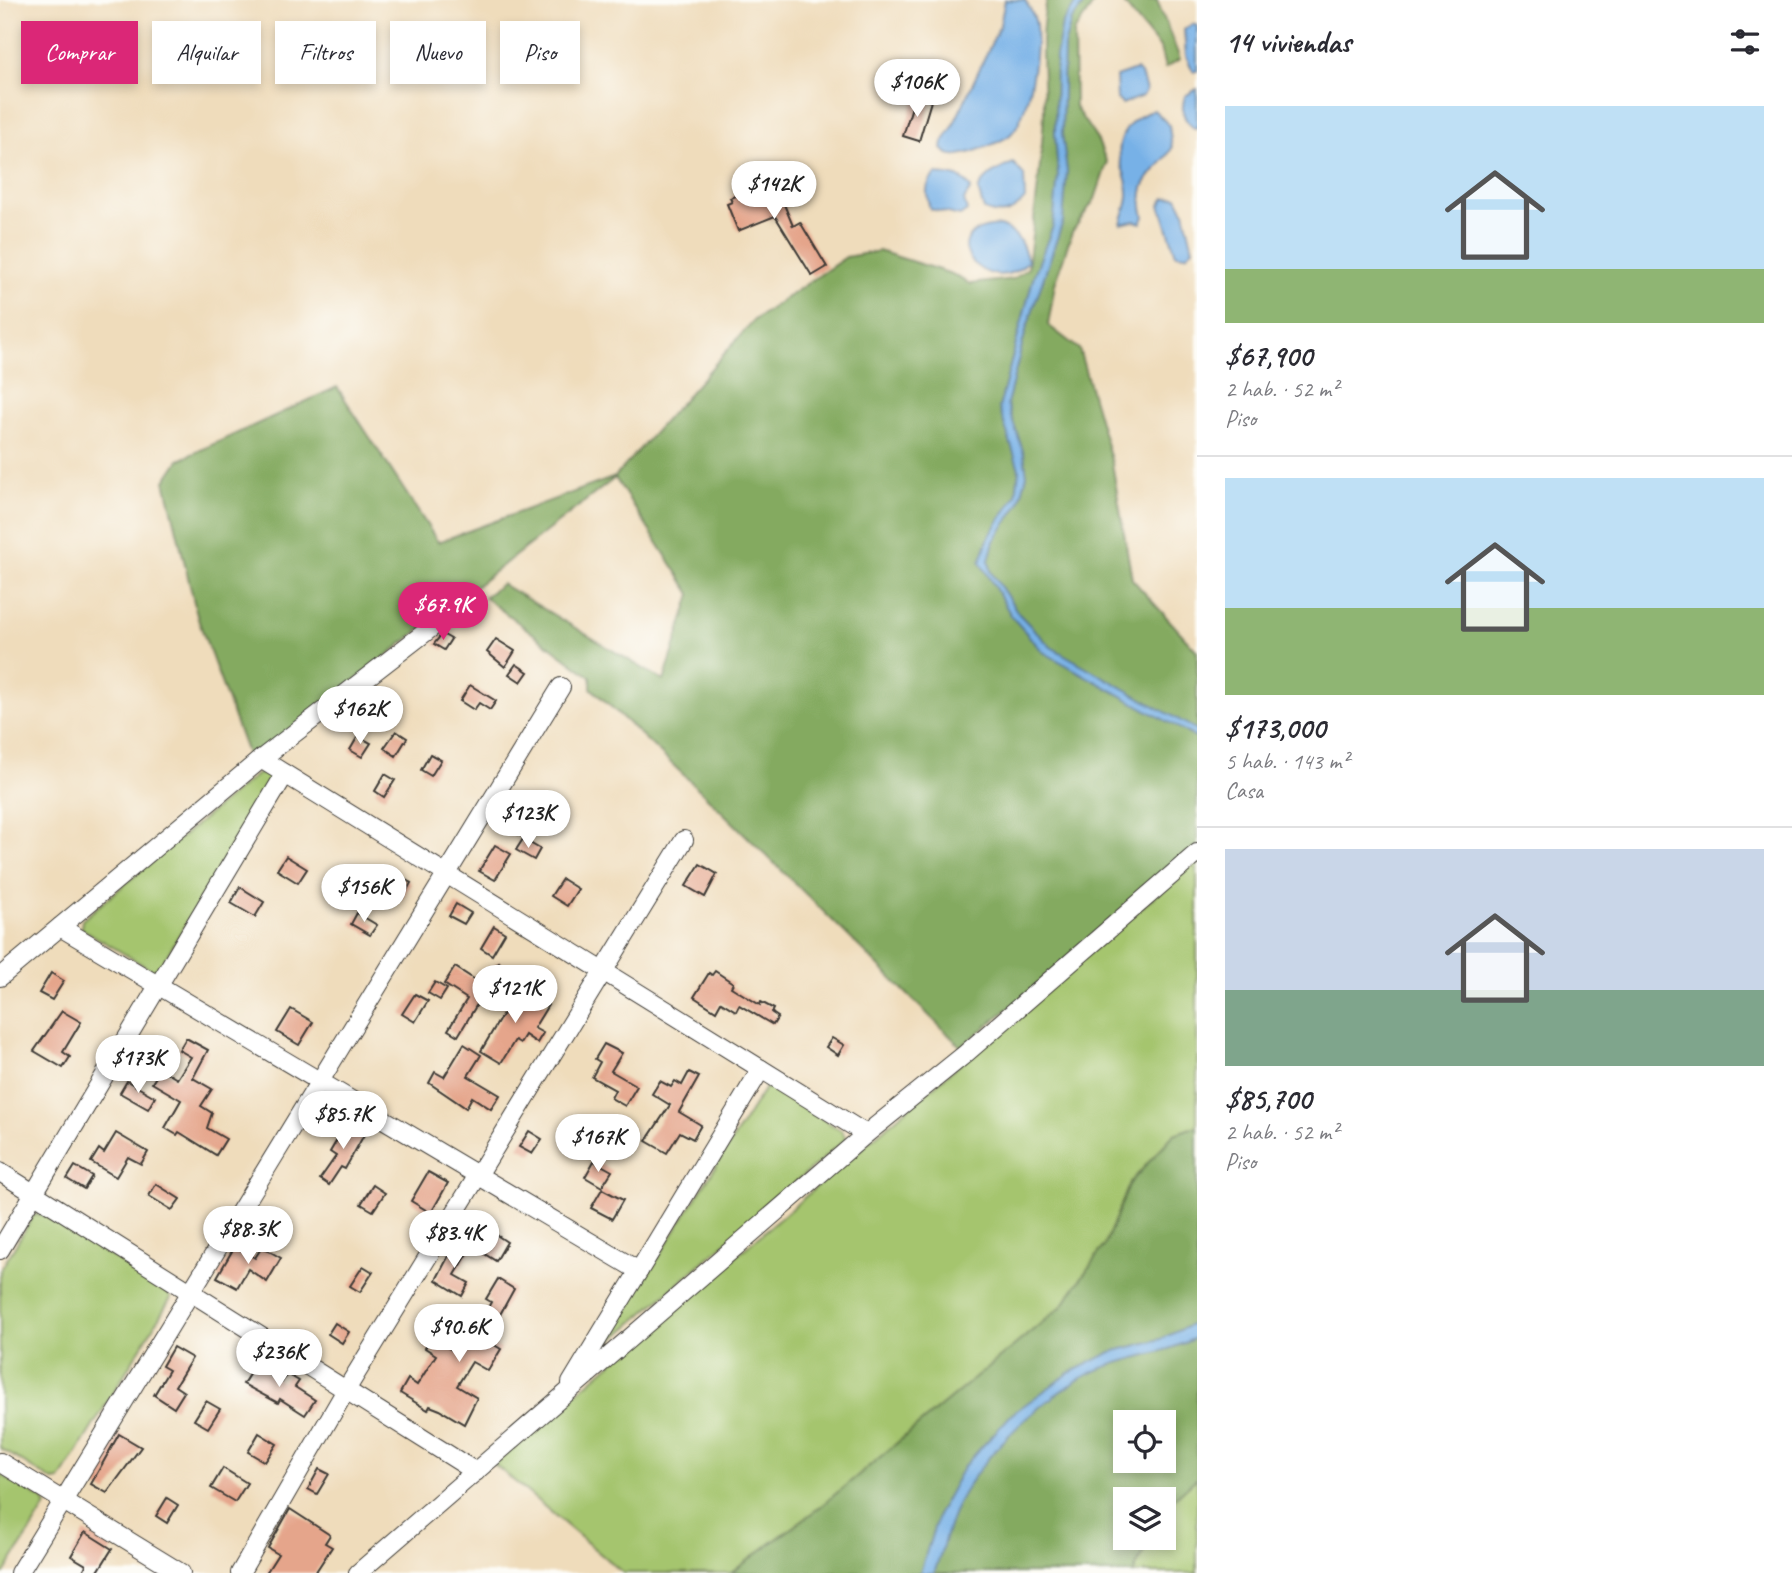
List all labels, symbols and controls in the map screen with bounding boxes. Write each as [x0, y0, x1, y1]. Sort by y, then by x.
chip: Comprar [21, 21, 138, 84]
chip: Alquilar [152, 21, 261, 84]
chip: Filtros [275, 21, 376, 84]
chip: Nuevo [390, 21, 486, 84]
chip: Piso [500, 21, 580, 84]
text: 14 viviendas [1225, 23, 1351, 61]
icon: filters [1726, 23, 1764, 61]
pin: $106K [868, 60, 966, 119]
text: $106K [890, 67, 944, 96]
icon: home [1432, 152, 1558, 278]
pin: $142K [725, 162, 823, 221]
text: $142K [747, 169, 801, 198]
text: $67,900 [1225, 337, 1312, 375]
text: 2 hab. · 52 m² [1225, 375, 1338, 404]
text: Piso [1225, 404, 1256, 433]
icon: home [1432, 524, 1558, 650]
pin: $67.9K [386, 582, 500, 642]
text: $67.9K [414, 590, 472, 619]
pin: $162K [311, 686, 409, 746]
text: $162K [333, 694, 387, 723]
text: $173,000 [1225, 709, 1325, 747]
text: 5 hab. · 143 m² [1225, 747, 1349, 776]
text: Casa [1225, 776, 1263, 805]
pin: $123K [479, 790, 577, 850]
text: $123K [501, 798, 555, 827]
pin: $156K [315, 864, 413, 924]
text: $156K [337, 872, 391, 901]
icon: home [1432, 895, 1558, 1021]
pin: $121K [466, 965, 564, 1025]
text: $121K [488, 973, 542, 1002]
pin: $173K [89, 1036, 187, 1095]
text: $173K [112, 1043, 165, 1072]
text: $85,700 [1225, 1080, 1311, 1118]
pin: $85.7K [286, 1092, 400, 1151]
text: $85.7K [314, 1099, 372, 1128]
pin: $167K [549, 1114, 647, 1174]
text: 2 hab. · 52 m² [1225, 1118, 1338, 1147]
text: $167K [571, 1122, 625, 1151]
text: Piso [1225, 1147, 1256, 1176]
pin: $88.3K [191, 1206, 305, 1266]
pin: $83.4K [397, 1210, 511, 1270]
text: $88.3K [219, 1214, 277, 1243]
text: $83.4K [425, 1218, 483, 1247]
pin: $90.6K [402, 1304, 516, 1364]
text: $90.6K [430, 1312, 488, 1341]
pin: $236K [230, 1330, 328, 1389]
text: $236K [252, 1337, 306, 1366]
map controls [1113, 1410, 1176, 1550]
button: locate [1113, 1410, 1176, 1473]
button: layers [1113, 1487, 1176, 1550]

